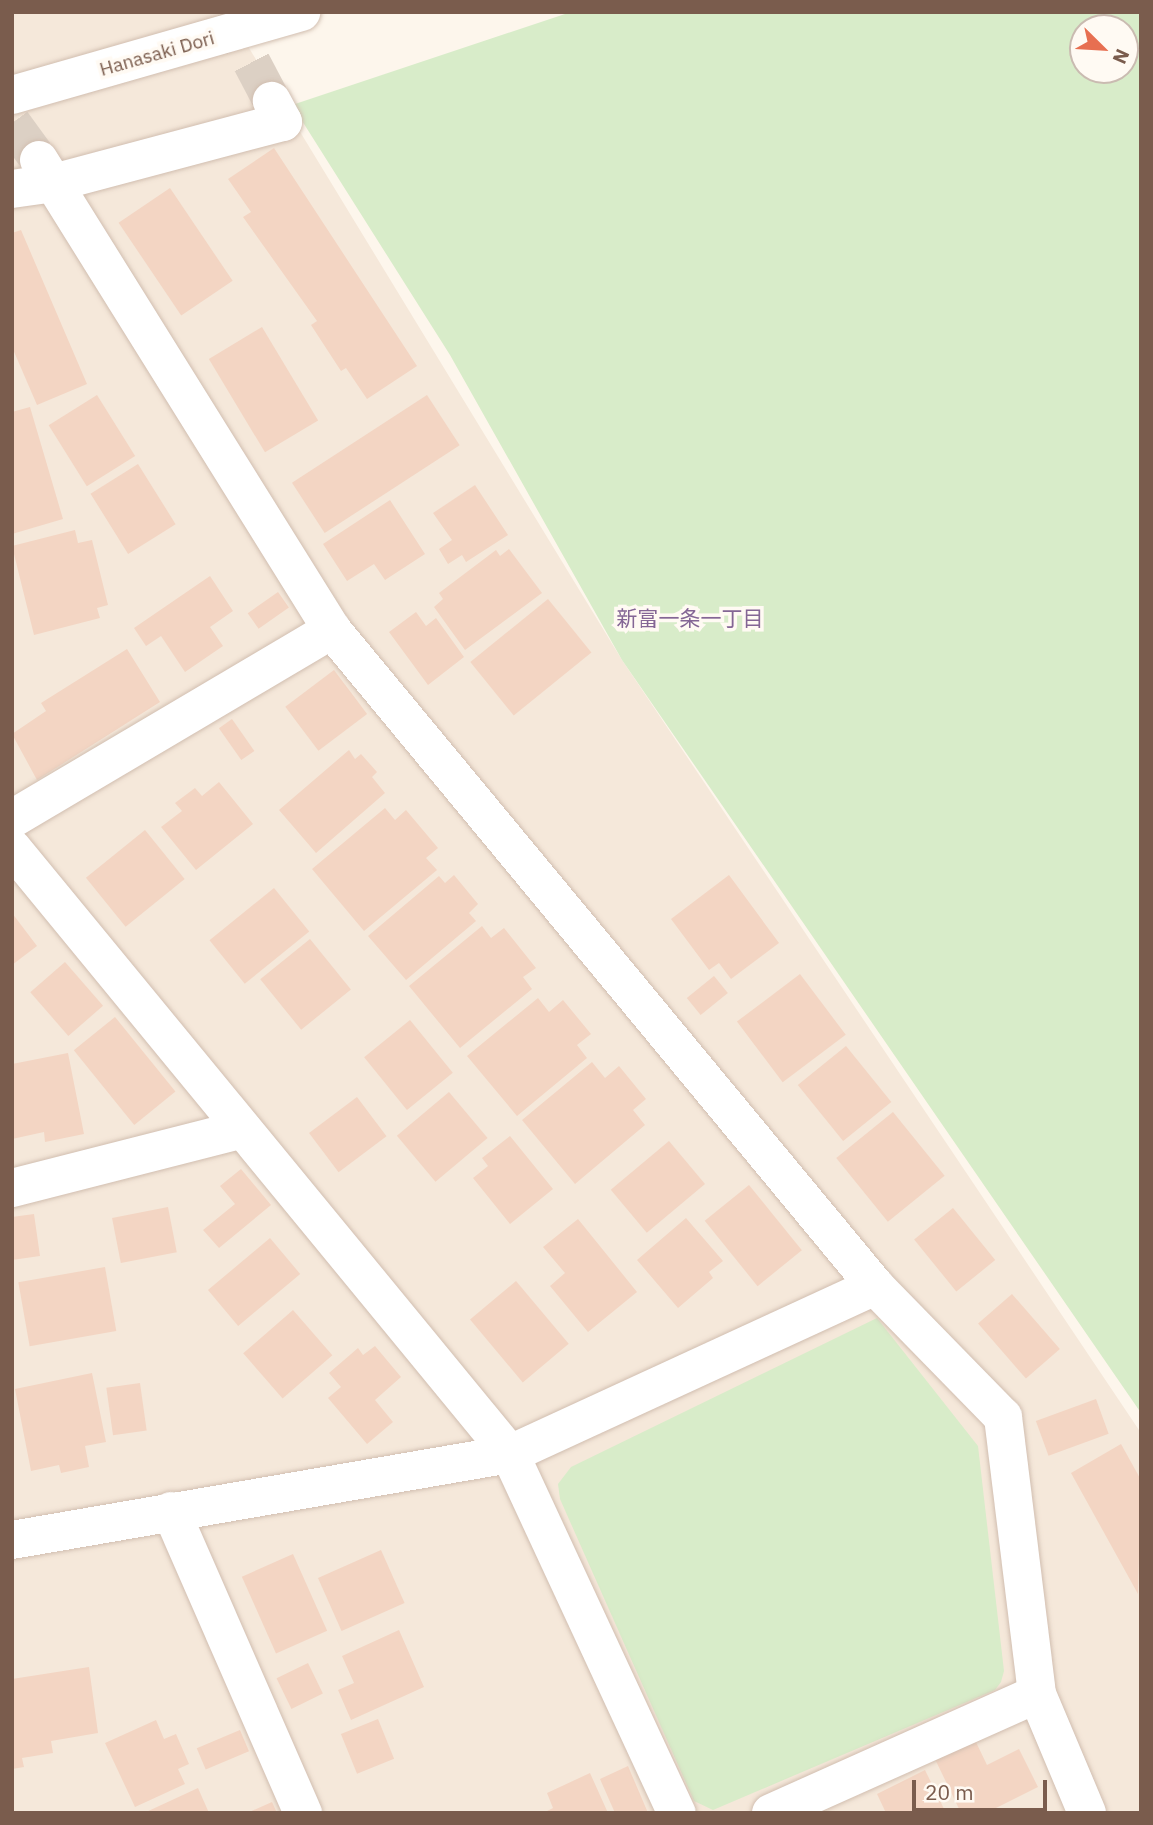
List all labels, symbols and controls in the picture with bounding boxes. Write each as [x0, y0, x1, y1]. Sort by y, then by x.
north arrow [1069, 14, 1139, 84]
street label: Hanasaki Dori [97, 27, 217, 81]
text: N [1108, 46, 1135, 68]
district label: 新富一条一丁目 [617, 605, 763, 631]
scale bar [915, 1766, 1050, 1810]
text: 20 m [925, 1778, 974, 1806]

